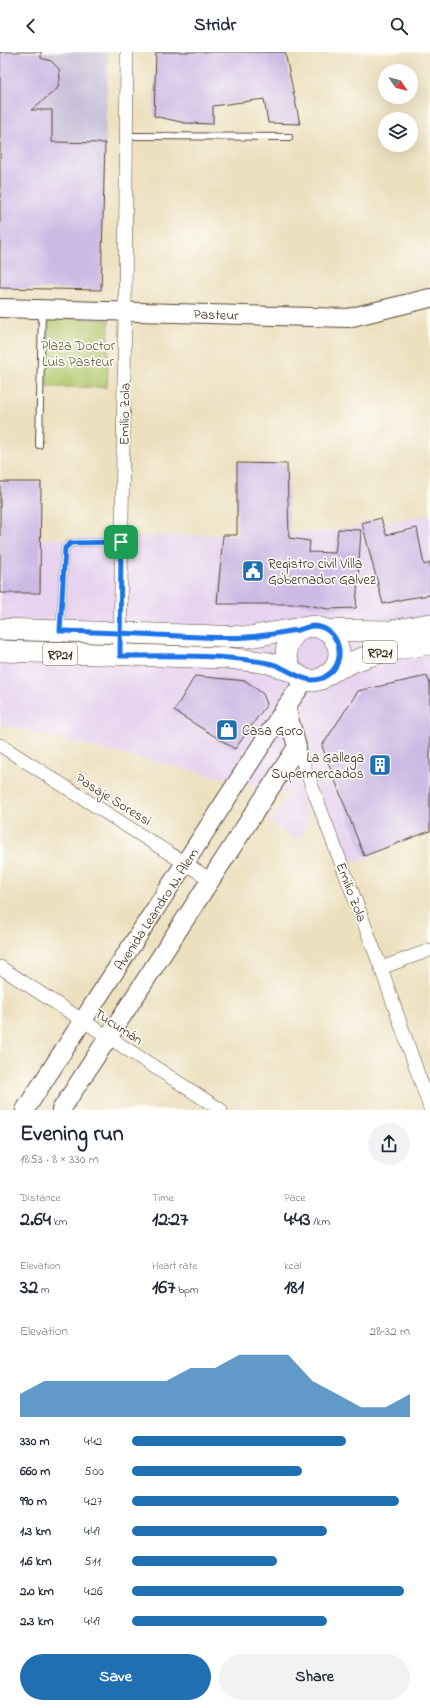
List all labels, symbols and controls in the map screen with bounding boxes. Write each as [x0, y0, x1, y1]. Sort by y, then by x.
text: Stridr [194, 13, 236, 39]
icon: back [20, 15, 42, 37]
icon: search [388, 15, 410, 37]
north arrow [378, 64, 418, 104]
map controls [378, 64, 418, 152]
button: layers [378, 112, 418, 152]
street label: Pasteur [193, 304, 240, 327]
park label: Plaza Doctor Luis Pasteur [41, 336, 116, 373]
street label: Emilio Zola [114, 383, 137, 445]
pin [104, 525, 138, 559]
icon: arrive [110, 531, 132, 553]
place label: Registro civil Villa Gobernador Galvez [268, 554, 376, 591]
public building icon: Registro civil Villa Gobernador Galvez [240, 558, 266, 584]
road number: RP21 [363, 641, 397, 663]
road number: RP21 [43, 643, 77, 665]
shop icon: Casa Goro [214, 717, 240, 743]
place label: Casa Goro [242, 721, 303, 742]
place label: La Gallega Supermercados [271, 748, 364, 785]
building icon: La Gallega Supermercados [367, 752, 393, 778]
street label: Pasaje Soressi [71, 769, 155, 832]
street label: Avenida Leandro N. Alem [110, 844, 205, 975]
street label: Emilio Zola [330, 860, 372, 925]
street label: Tucumán [90, 1004, 147, 1051]
text: Evening run [20, 1119, 124, 1151]
button: share [368, 1123, 410, 1165]
text: 18:53 · 8 × 330 m [20, 1150, 99, 1169]
text: Distance [20, 1190, 61, 1206]
text: Time [152, 1190, 174, 1206]
text: Pace [284, 1190, 305, 1206]
text: 2.64 [20, 1206, 51, 1235]
text: 12:27 [152, 1206, 188, 1235]
text: 4:43 [284, 1206, 310, 1235]
text: km [51, 1214, 67, 1230]
text: /km [310, 1214, 330, 1230]
text: Elevation [20, 1258, 60, 1274]
text: Heart rate [152, 1258, 197, 1274]
text: kcal [284, 1258, 302, 1274]
text: 32 [20, 1274, 38, 1303]
text: 167 [152, 1274, 175, 1303]
text: 181 [284, 1274, 304, 1303]
text: m [38, 1282, 50, 1298]
text: bpm [175, 1282, 198, 1298]
text: Elevation [20, 1322, 68, 1341]
text: 28–32 m [370, 1322, 410, 1341]
text: 330 m [20, 1432, 50, 1451]
text: 4:42 [84, 1432, 102, 1451]
text: 660 m [20, 1462, 50, 1481]
text: 5:00 [84, 1462, 104, 1481]
text: 990 m [20, 1492, 47, 1511]
text: 4:27 [84, 1492, 102, 1511]
text: 1.3 km [20, 1522, 51, 1541]
text: 4:49 [84, 1522, 100, 1541]
text: 1.6 km [20, 1552, 52, 1571]
text: 5:11 [84, 1552, 101, 1571]
text: 2.0 km [20, 1582, 54, 1601]
text: 4:26 [84, 1582, 103, 1601]
text: 2.3 km [20, 1612, 54, 1631]
text: 4:49 [84, 1612, 100, 1631]
button: Save [20, 1654, 211, 1700]
button: Share [219, 1654, 410, 1700]

